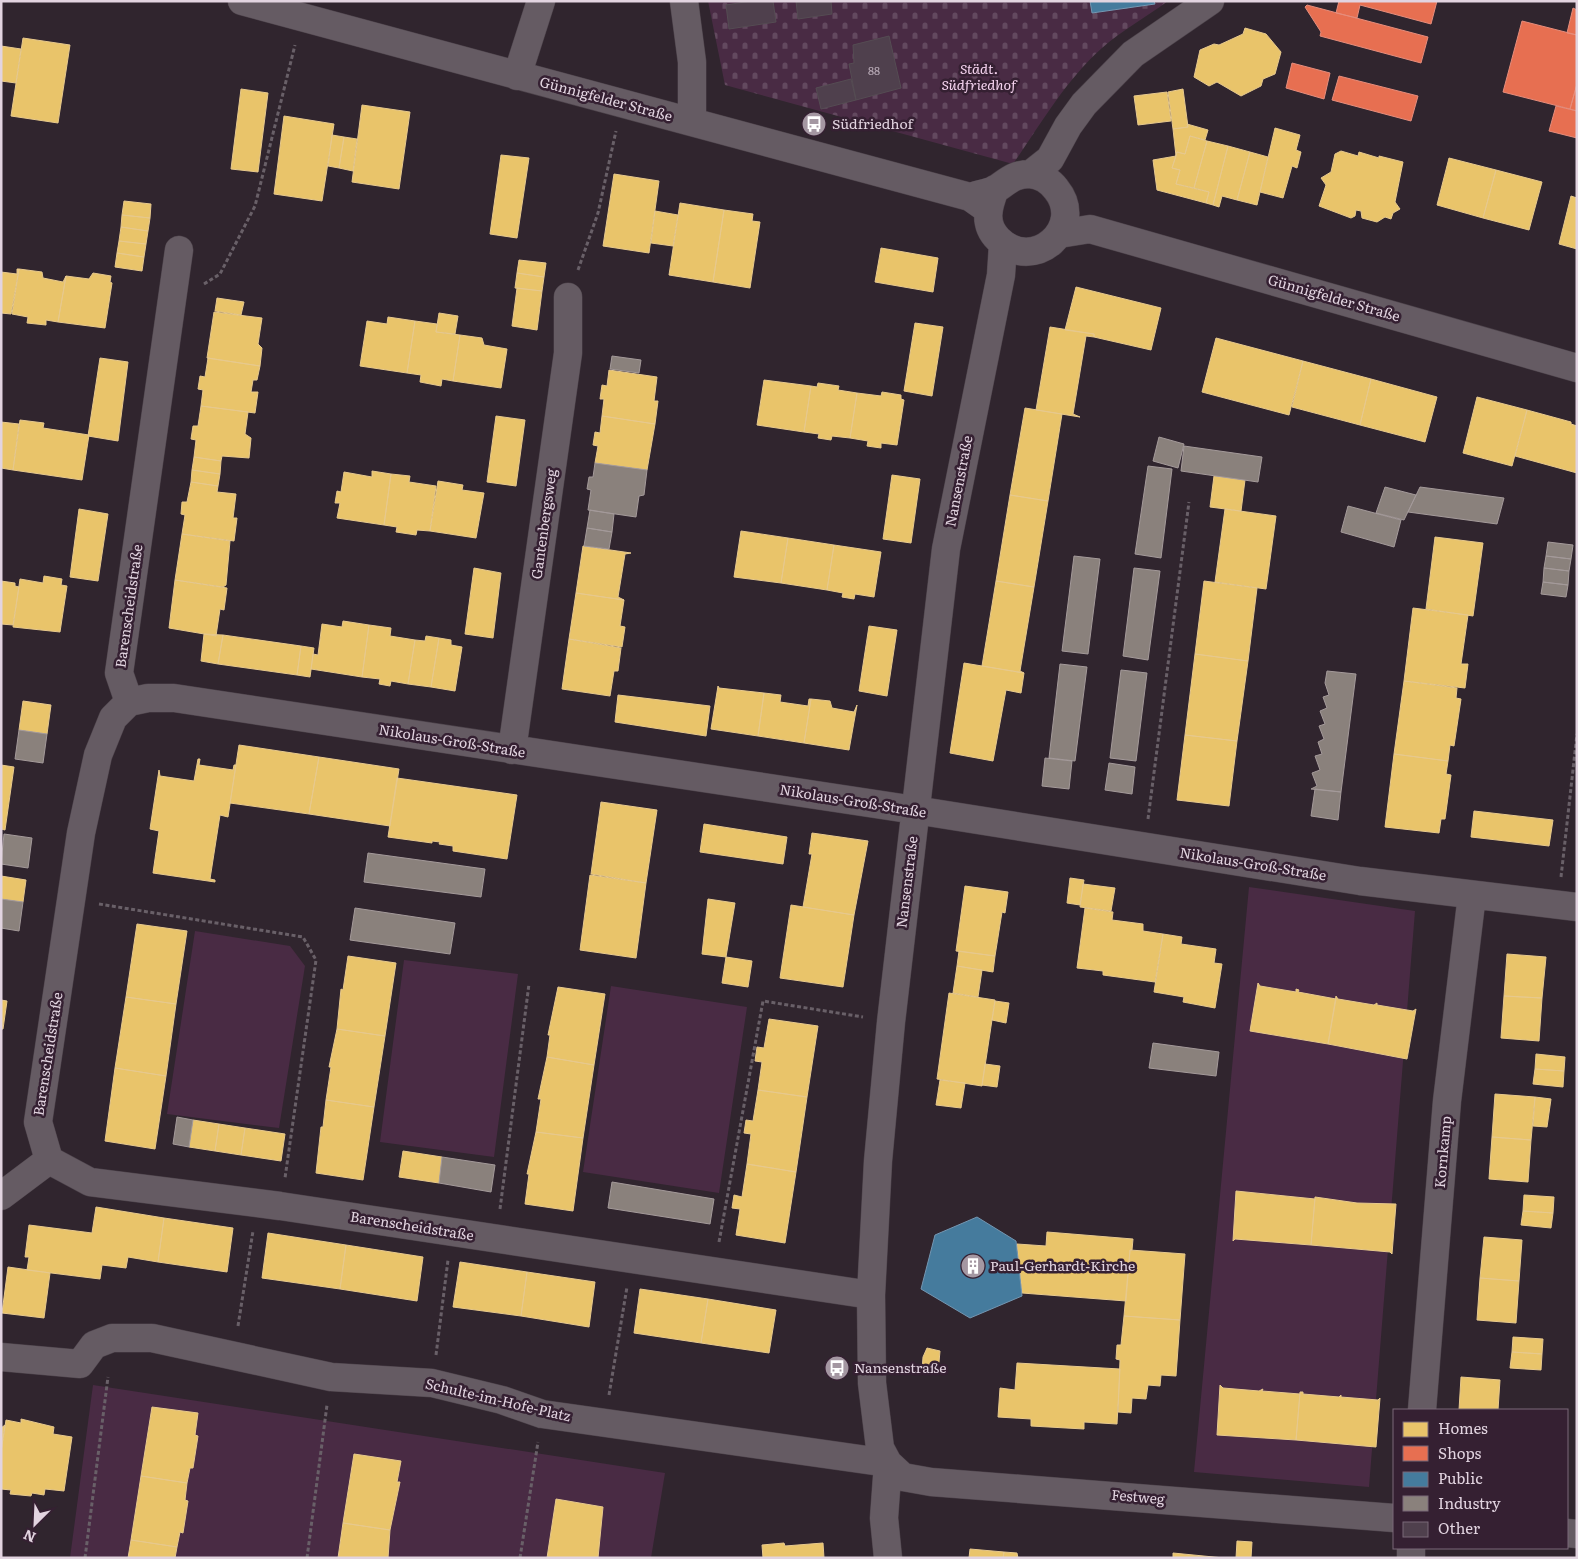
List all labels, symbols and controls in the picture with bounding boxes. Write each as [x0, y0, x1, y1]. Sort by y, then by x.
park label: Städt. Südfriedhof [942, 58, 1018, 94]
house number: 88 [868, 62, 880, 78]
street label: Günnigfelder Straße [538, 71, 675, 125]
bus stop icon: Südfriedhof [801, 111, 827, 137]
place label: Südfriedhof [832, 113, 915, 133]
street label: Günnigfelder Straße [1266, 269, 1403, 325]
street label: Nansenstraße [939, 433, 977, 528]
street label: Gantenbergsweg [525, 467, 561, 580]
street label: Barenscheidstraße [109, 543, 147, 669]
street label: Nikolaus-Groß-Straße [377, 719, 527, 761]
street label: Nikolaus-Groß-Straße [778, 779, 928, 821]
street label: Nansenstraße [890, 835, 922, 929]
street label: Nikolaus-Groß-Straße [1178, 842, 1328, 884]
street label: Barenscheidstraße [27, 991, 67, 1117]
street label: Kornkamp [1429, 1115, 1455, 1189]
street label: Barenscheidstraße [349, 1205, 475, 1245]
building icon: Paul-Gerhardt-Kirche [960, 1253, 986, 1279]
place label: Paul-Gerhardt-Kirche [990, 1255, 1135, 1275]
bus stop icon: Nansenstraße [824, 1355, 850, 1381]
place label: Nansenstraße [854, 1357, 947, 1377]
street label: Schulte-im-Hofe-Platz [424, 1373, 573, 1426]
legend [1393, 1409, 1568, 1549]
text: Homes [1438, 1416, 1488, 1439]
text: Shops [1438, 1441, 1481, 1464]
text: Public [1438, 1466, 1483, 1489]
street label: Festweg [1111, 1484, 1166, 1508]
text: Industry [1438, 1491, 1501, 1514]
north arrow [10, 1499, 60, 1549]
text: Other [1438, 1516, 1480, 1539]
text: N [20, 1525, 39, 1548]

